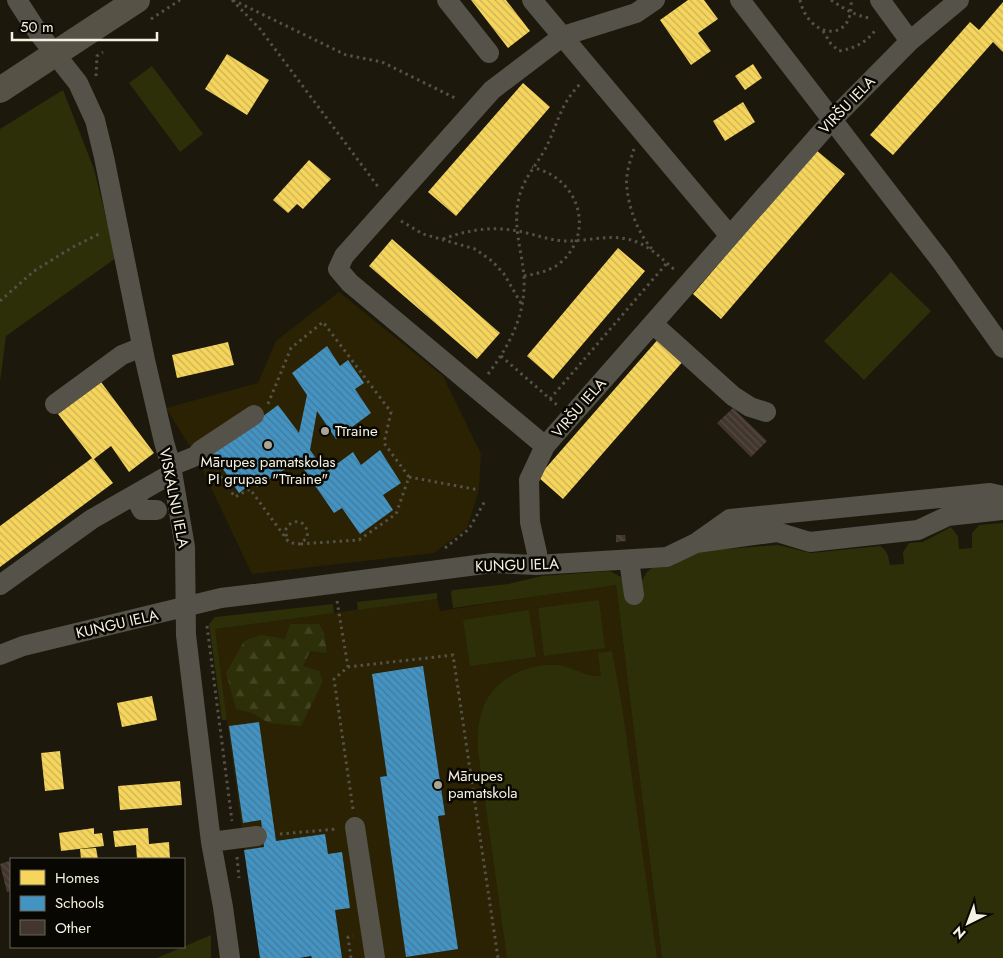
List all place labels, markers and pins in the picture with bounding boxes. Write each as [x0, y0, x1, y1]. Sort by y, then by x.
place label: Tīraine [335, 420, 378, 442]
marker: Tīraine [319, 425, 331, 437]
marker: Mārupes pamatskolas PI grupas "Tīraine" [262, 439, 274, 451]
place label: Mārupes pamatskolas PI grupas "Tīraine" [201, 451, 335, 490]
place label: Mārupes pamatskola [448, 765, 518, 804]
marker: Mārupes pamatskola [432, 779, 444, 791]

